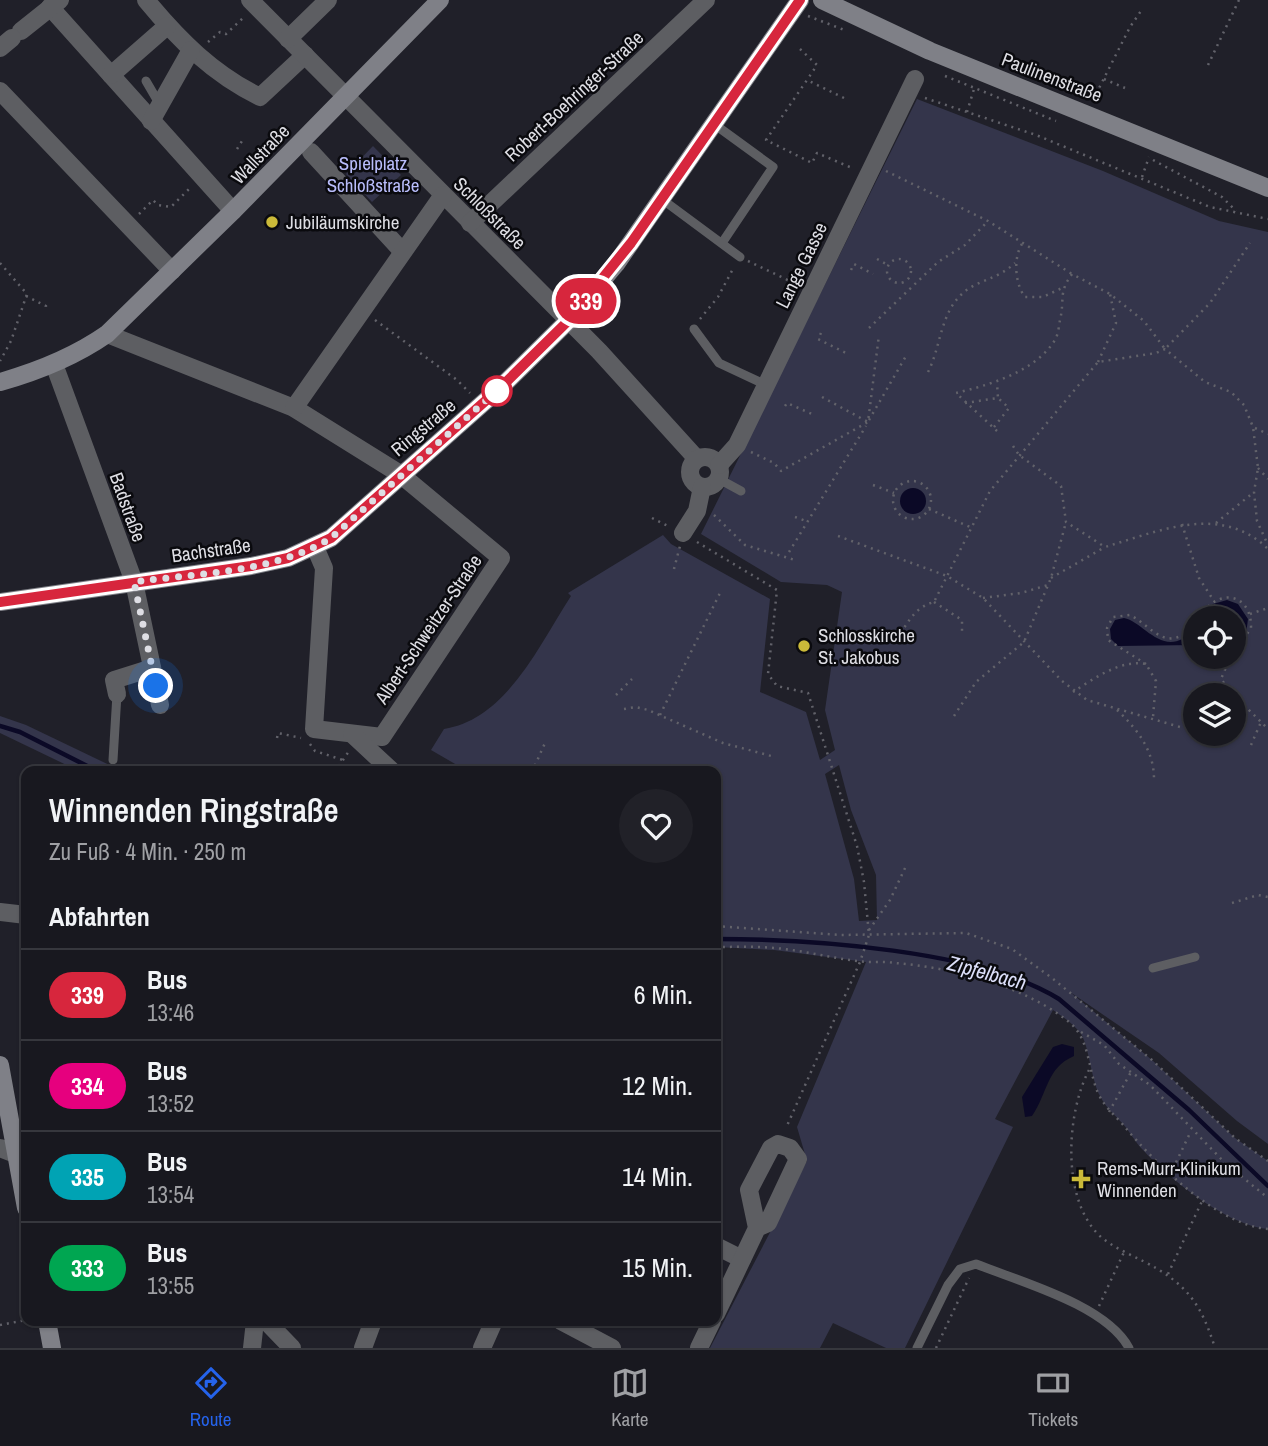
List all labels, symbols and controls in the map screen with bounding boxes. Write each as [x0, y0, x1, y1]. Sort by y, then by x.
street label: Robert-Boehringer-Straße [499, 25, 649, 167]
street label: Paulinenstraße [998, 46, 1106, 108]
street label: Wallstraße [225, 118, 295, 190]
park label: Spielplatz Schloßstraße [327, 150, 419, 198]
street label: Schloßstraße [448, 171, 532, 255]
place label: Jubiläumskirche [286, 209, 399, 235]
marker: Jubiläumskirche [264, 214, 280, 230]
street label: Lange Gasse [769, 218, 833, 312]
line badge: 339 [546, 278, 626, 324]
text: 339 [570, 285, 602, 317]
unlabelled marker [482, 376, 512, 406]
street label: Ringstraße [385, 392, 461, 462]
street label: Badstraße [103, 469, 153, 545]
street label: Bachstraße [170, 532, 252, 568]
street label: Albert-Schweitzer-Straße [368, 549, 488, 710]
map controls [1183, 606, 1246, 746]
button: locate [1183, 606, 1246, 669]
place label: Schlosskirche St. Jakobus [818, 622, 915, 670]
marker: Schlosskirche St. Jakobus [796, 638, 812, 654]
your location [138, 668, 173, 703]
button: layers [1183, 683, 1246, 746]
text: Winnenden Ringstraße [49, 788, 339, 832]
button: heart [619, 789, 693, 863]
text: Zu Fuß · 4 Min. · 250 m [49, 836, 246, 867]
text: Abfahrten [49, 899, 150, 934]
water label: Zipfelbach [944, 948, 1030, 997]
text: Bus [147, 962, 187, 997]
text: 6 Min. [634, 977, 693, 1012]
text: 339 [71, 979, 104, 1011]
text: 13:46 [147, 997, 194, 1028]
text: Bus [147, 1053, 187, 1088]
text: 12 Min. [622, 1068, 693, 1103]
text: 334 [71, 1070, 104, 1102]
text: 13:52 [147, 1088, 194, 1119]
text: Bus [147, 1144, 187, 1179]
place label: Rems-Murr-Klinikum Winnenden [1097, 1155, 1241, 1203]
text: 14 Min. [622, 1159, 693, 1194]
text: 335 [71, 1161, 104, 1193]
marker: Rems-Murr-Klinikum Winnenden [1071, 1169, 1091, 1189]
text: 13:54 [147, 1179, 194, 1210]
text: Bus [147, 1235, 187, 1270]
text: 15 Min. [622, 1250, 693, 1285]
text: 333 [71, 1252, 104, 1284]
text: 13:55 [147, 1270, 194, 1301]
tab: Route [190, 1364, 231, 1432]
tab: Karte [611, 1364, 649, 1432]
tab: Tickets [1028, 1364, 1078, 1432]

